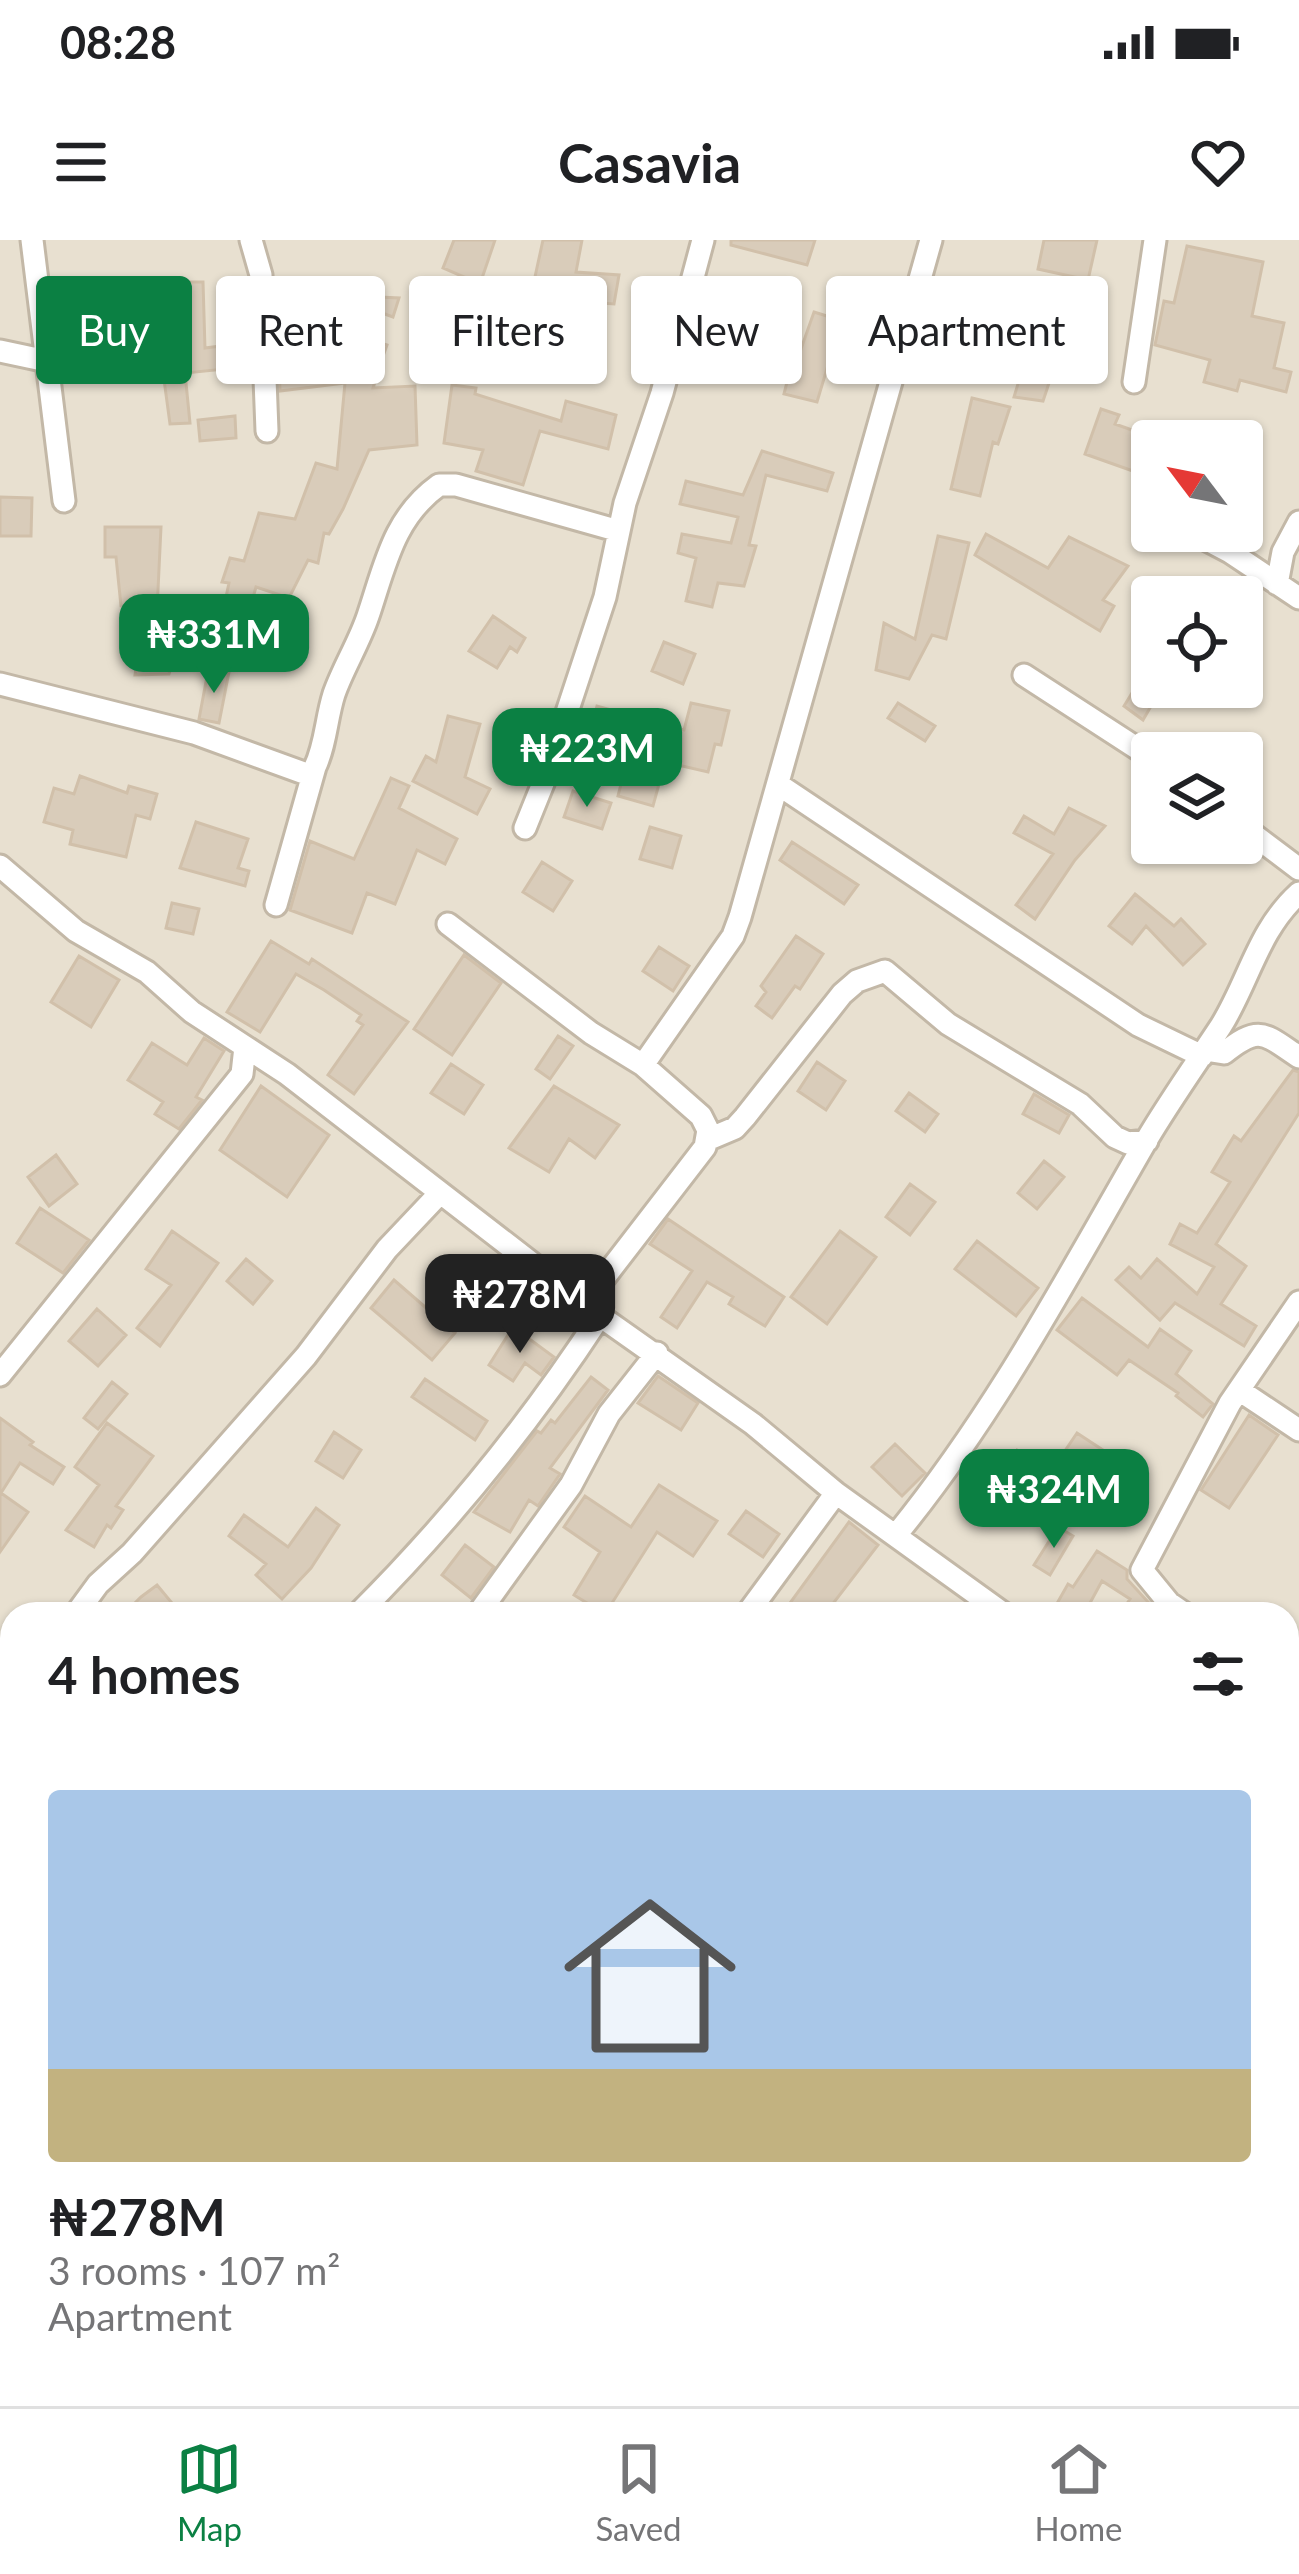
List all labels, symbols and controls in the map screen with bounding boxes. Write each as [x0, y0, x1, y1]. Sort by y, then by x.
text: 08:28 [60, 15, 176, 69]
icon: menu [48, 129, 114, 195]
icon: heart [1185, 129, 1251, 195]
text: Casavia [558, 130, 741, 195]
chip: Buy [36, 276, 192, 384]
chip: Rent [216, 276, 385, 384]
chip: Filters [409, 276, 607, 384]
chip: New [631, 276, 802, 384]
chip: Apartment [826, 276, 1108, 384]
north arrow [1131, 420, 1263, 552]
map controls [1131, 420, 1263, 864]
button: locate [1131, 576, 1263, 708]
pin: ₦331M [130, 594, 298, 696]
text: ₦331M [146, 610, 282, 656]
pin: ₦223M [503, 708, 671, 810]
text: ₦223M [519, 724, 655, 770]
button: layers [1131, 732, 1263, 864]
pin: ₦278M [436, 1254, 604, 1356]
text: ₦278M [452, 1270, 588, 1316]
pin: ₦324M [970, 1449, 1138, 1551]
text: ₦324M [986, 1465, 1122, 1511]
icon: filters [1185, 1641, 1251, 1707]
text: 4 homes [48, 1644, 240, 1705]
icon: home [542, 1868, 758, 2084]
text: ₦278M [48, 2186, 226, 2247]
text: 3 rooms · 107 m² [48, 2247, 340, 2293]
text: Apartment [48, 2293, 232, 2339]
tab: Map [176, 2436, 242, 2548]
tab: Saved [595, 2436, 682, 2548]
tab: Home [1035, 2436, 1123, 2548]

